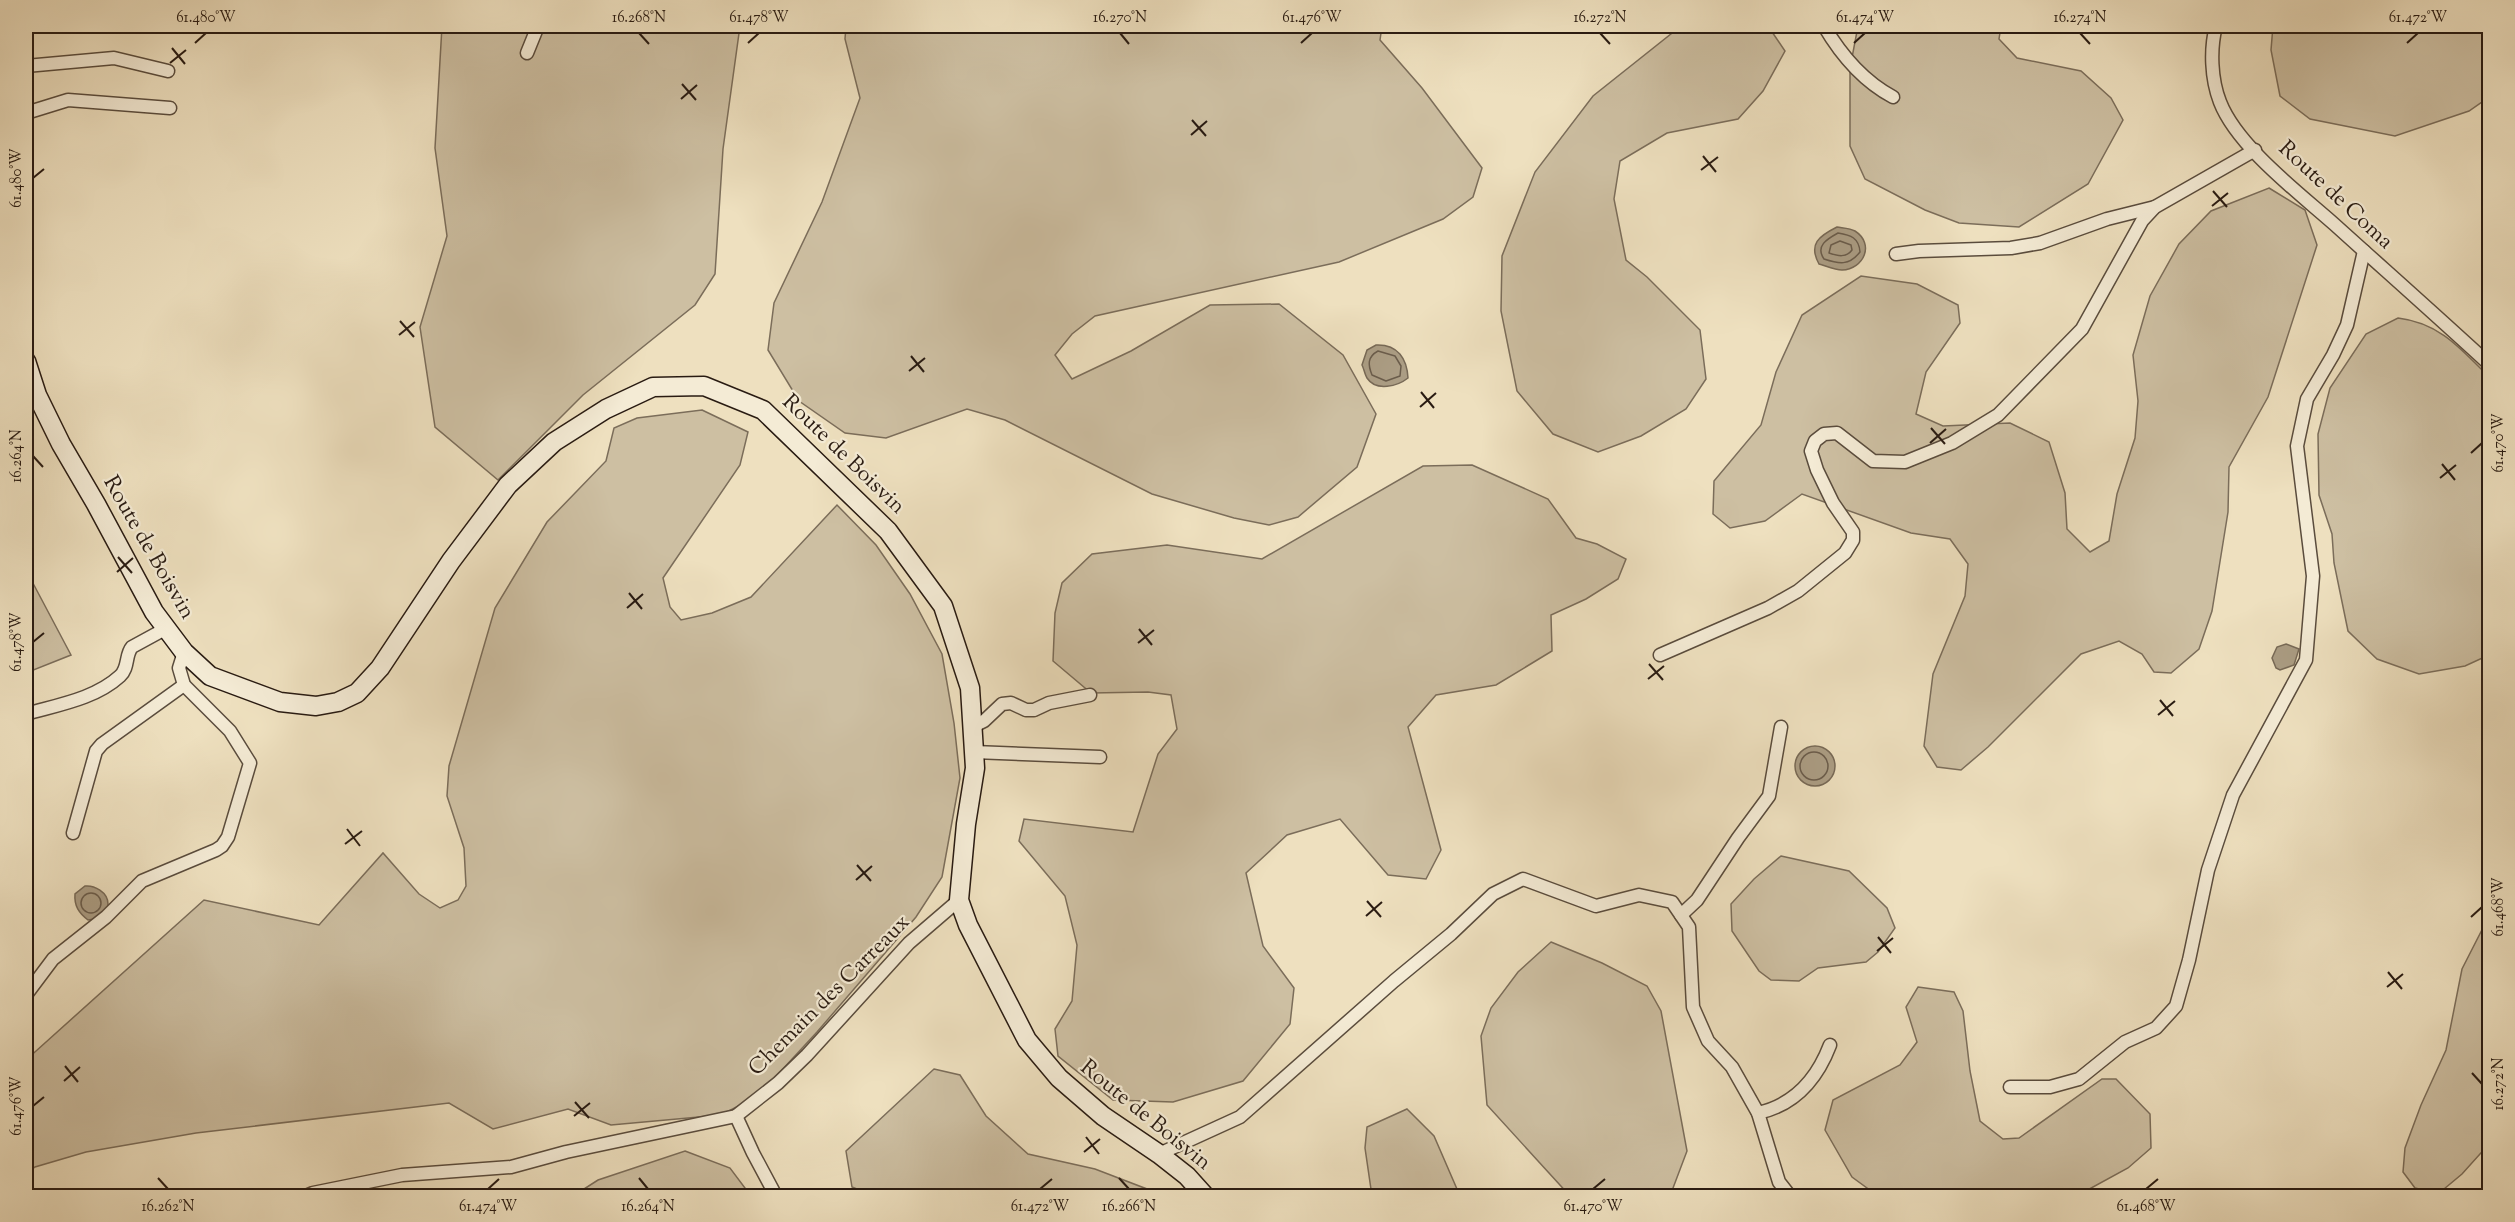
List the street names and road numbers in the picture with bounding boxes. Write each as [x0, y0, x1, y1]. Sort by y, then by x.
street label: Route de Coma [2270, 134, 2400, 258]
street label: Route de Boisvin [774, 388, 912, 522]
street label: Route de Boisvin [94, 470, 202, 626]
street label: Chemain des Carreaux [742, 908, 918, 1084]
street label: Route de Boisvin [1072, 1053, 1218, 1179]

